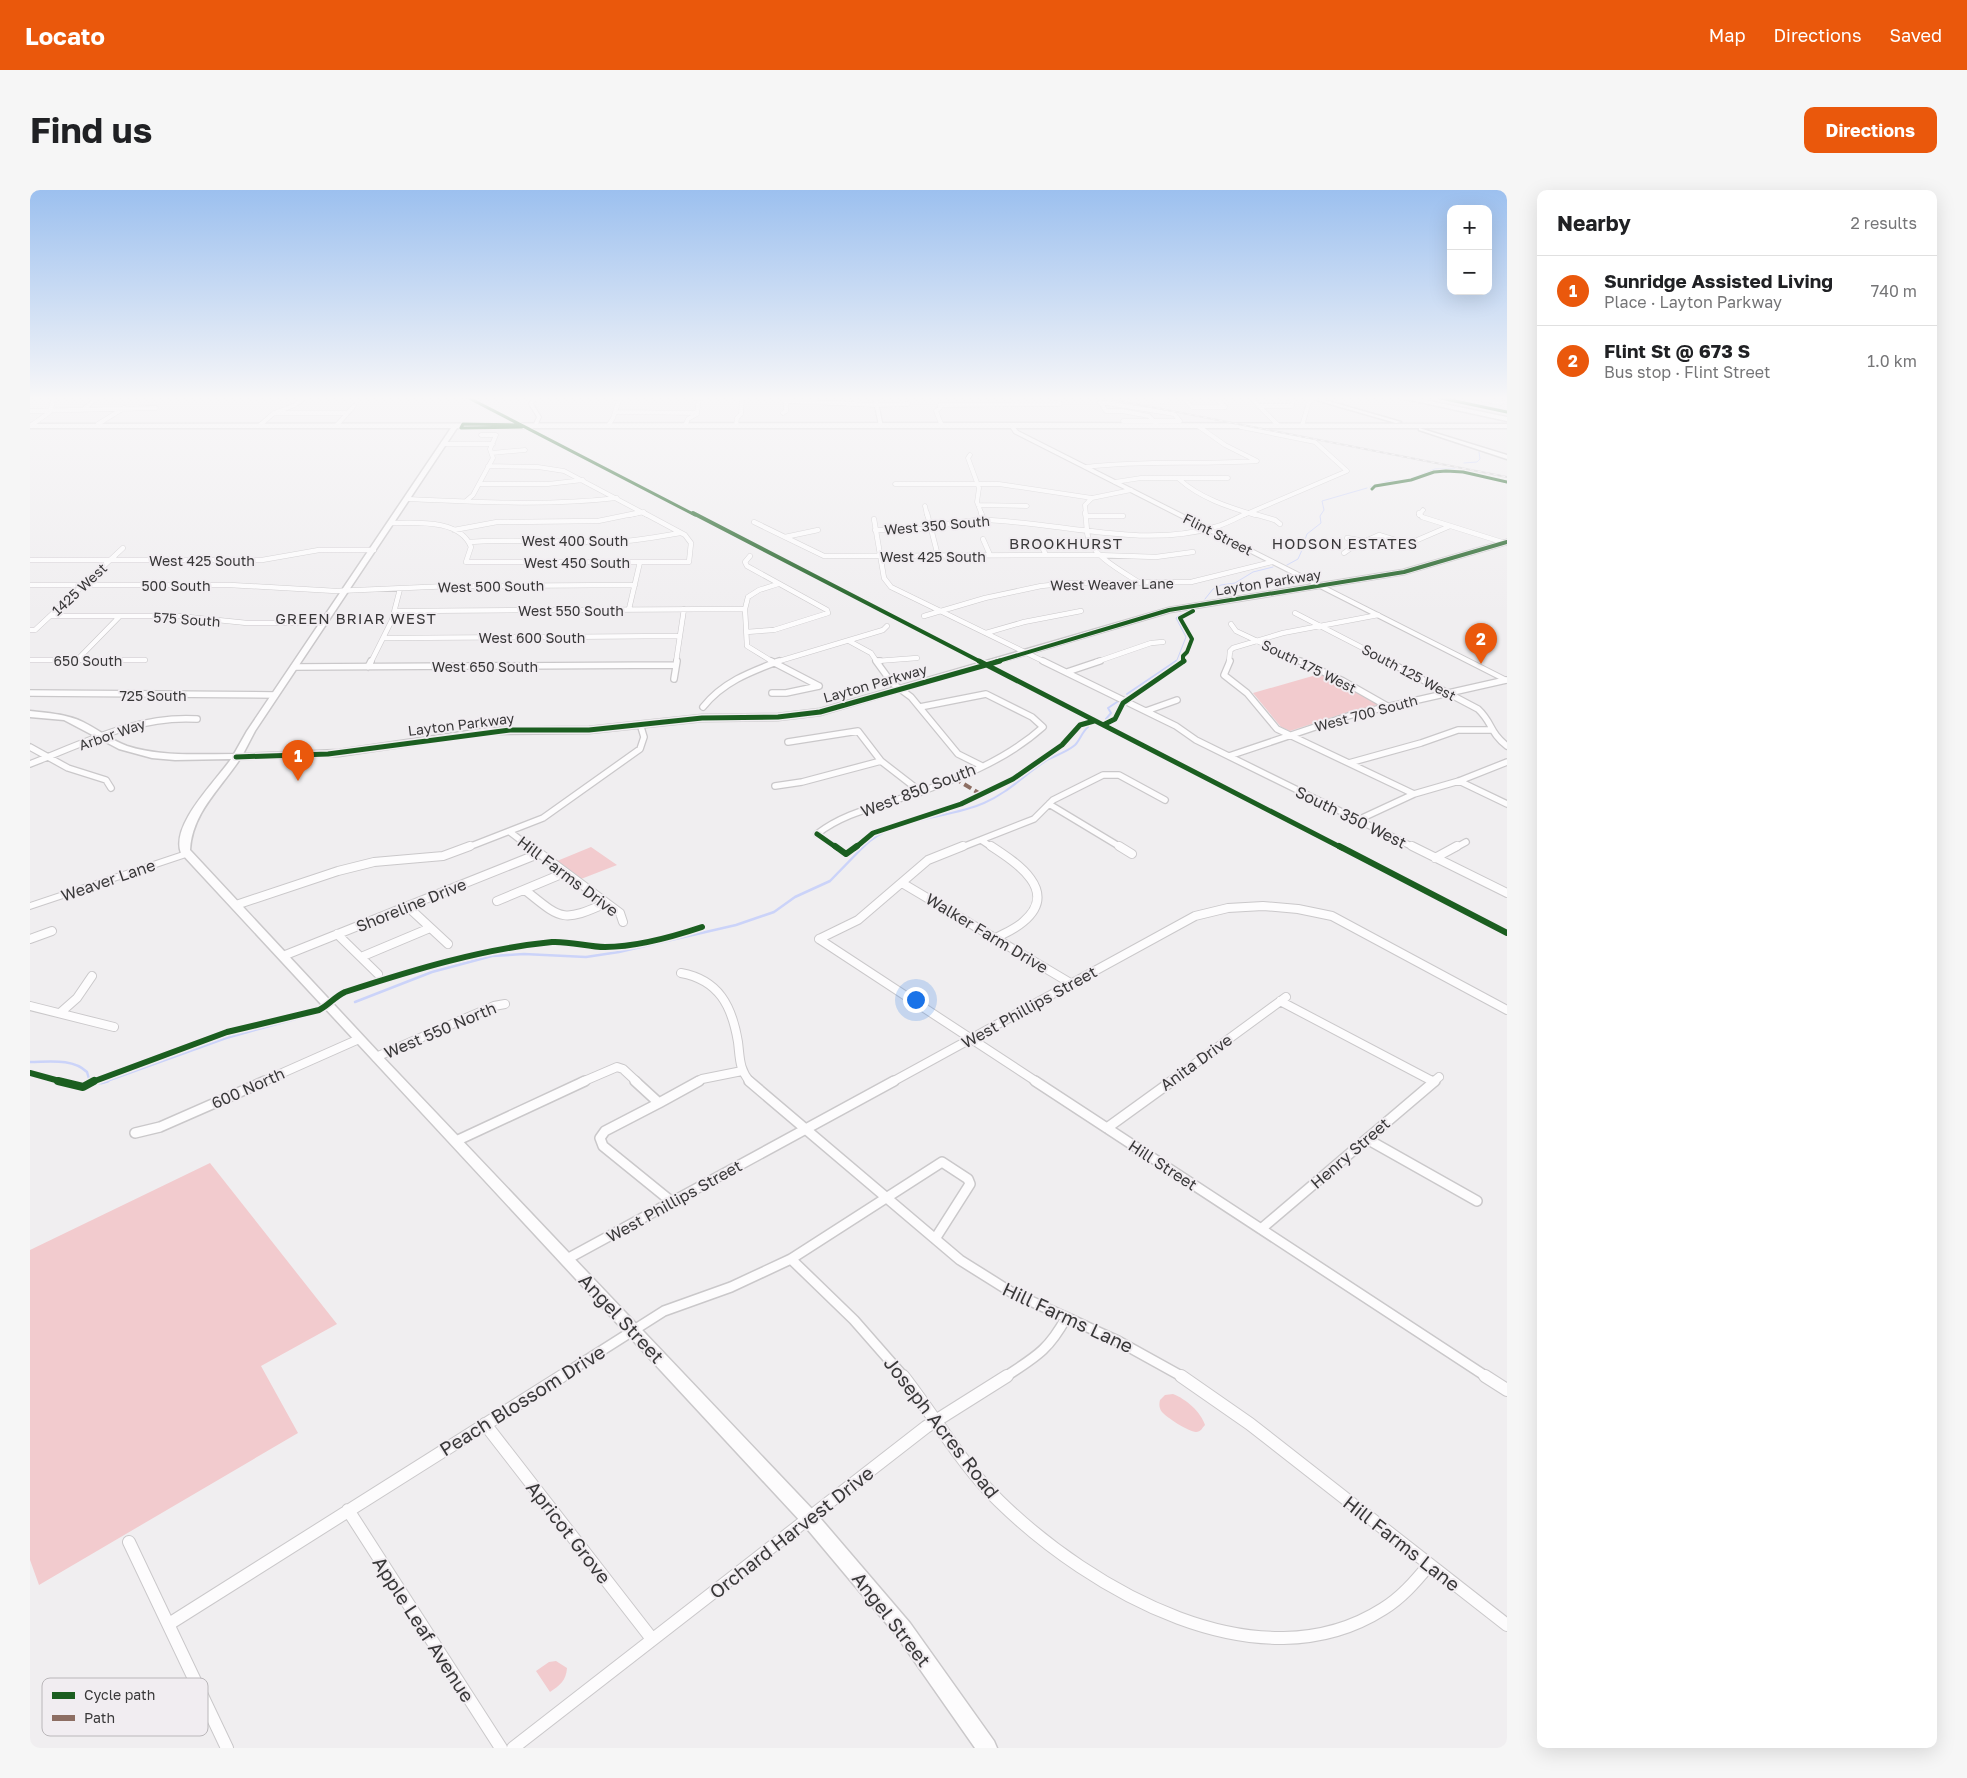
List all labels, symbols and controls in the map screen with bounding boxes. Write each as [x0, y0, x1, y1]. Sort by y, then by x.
text: Locato [25, 21, 105, 50]
text: Map [1709, 24, 1745, 46]
text: Directions [1773, 24, 1861, 46]
text: Saved [1889, 24, 1942, 46]
button: Directions [1804, 107, 1937, 153]
text: Find us [30, 109, 152, 151]
map controls [1447, 205, 1492, 295]
button: + [1447, 205, 1492, 250]
text: Nearby [1557, 210, 1631, 236]
text: 2 results [1851, 213, 1917, 233]
button: − [1447, 250, 1492, 295]
text: Sunridge Assisted Living [1604, 269, 1833, 292]
text: 1 [1569, 281, 1577, 301]
text: 740 m [1871, 281, 1917, 301]
text: Place · Layton Parkway [1604, 292, 1782, 312]
text: Flint St @ 673 S [1604, 339, 1750, 362]
text: 2 [1568, 351, 1578, 371]
text: 1.0 km [1867, 351, 1917, 371]
text: Bus stop · Flint Street [1604, 362, 1770, 382]
street label: Flint Street [1180, 509, 1256, 559]
street label: West 350 South [883, 512, 991, 538]
street label: West 400 South [522, 532, 628, 549]
district label: BROOKHURST [1009, 534, 1123, 552]
district label: HODSON ESTATES [1272, 534, 1418, 552]
street label: West 425 South [880, 548, 986, 565]
street label: West 425 South [149, 552, 255, 569]
street label: West 450 South [524, 554, 630, 571]
street label: 1425 West [48, 559, 110, 619]
street label: Layton Parkway [1214, 565, 1322, 599]
street label: West Weaver Lane [1050, 574, 1174, 594]
street label: 500 South [141, 577, 211, 594]
street label: West 500 South [438, 577, 544, 595]
street label: West 550 South [518, 602, 624, 619]
street label: 575 South [153, 608, 221, 630]
district label: GREEN BRIAR WEST [275, 609, 437, 627]
pin: 2 [1465, 623, 1497, 664]
street label: West 600 South [479, 629, 585, 646]
street label: South 175 West [1259, 636, 1359, 696]
street label: South 125 West [1359, 640, 1459, 704]
street label: 650 South [54, 652, 122, 669]
street label: West 650 South [432, 658, 538, 675]
street label: Layton Parkway [821, 660, 929, 706]
street label: 725 South [119, 687, 187, 704]
street label: West 700 South [1313, 691, 1419, 735]
street label: Layton Parkway [407, 709, 515, 739]
street label: Arbor Way [77, 715, 148, 753]
pin: 1 [282, 740, 314, 781]
street label: West 850 South [858, 759, 978, 821]
street label: South 350 West [1292, 781, 1410, 853]
street label: Hill Farms Drive [513, 831, 623, 921]
street label: Weaver Lane [58, 855, 158, 905]
street label: Shoreline Drive [353, 874, 469, 936]
street label: Walker Farm Drive [922, 889, 1052, 977]
street label: West Phillips Street [958, 961, 1100, 1053]
your location [903, 987, 929, 1013]
street label: West 550 North [381, 997, 499, 1063]
street label: Anita Drive [1156, 1029, 1236, 1095]
street label: 600 North [208, 1063, 288, 1113]
street label: Henry Street [1306, 1113, 1394, 1193]
street label: Hill Street [1125, 1135, 1201, 1195]
street label: West Phillips Street [603, 1155, 745, 1247]
street label: Angel Street [575, 1268, 669, 1368]
street label: Hill Farms Lane [999, 1277, 1137, 1357]
street label: Peach Blossom Drive [435, 1340, 609, 1460]
street label: Joseph Acres Road [879, 1351, 1005, 1503]
street label: Orchard Harvest Drive [704, 1461, 878, 1603]
street label: Apricot Grove [522, 1476, 616, 1588]
street label: Hill Farms Lane [1339, 1490, 1465, 1596]
street label: Apple Leaf Avenue [368, 1552, 480, 1706]
street label: Angel Street [848, 1567, 936, 1671]
legend [42, 1678, 208, 1736]
text: Cycle path [84, 1686, 155, 1703]
text: Path [84, 1709, 115, 1726]

